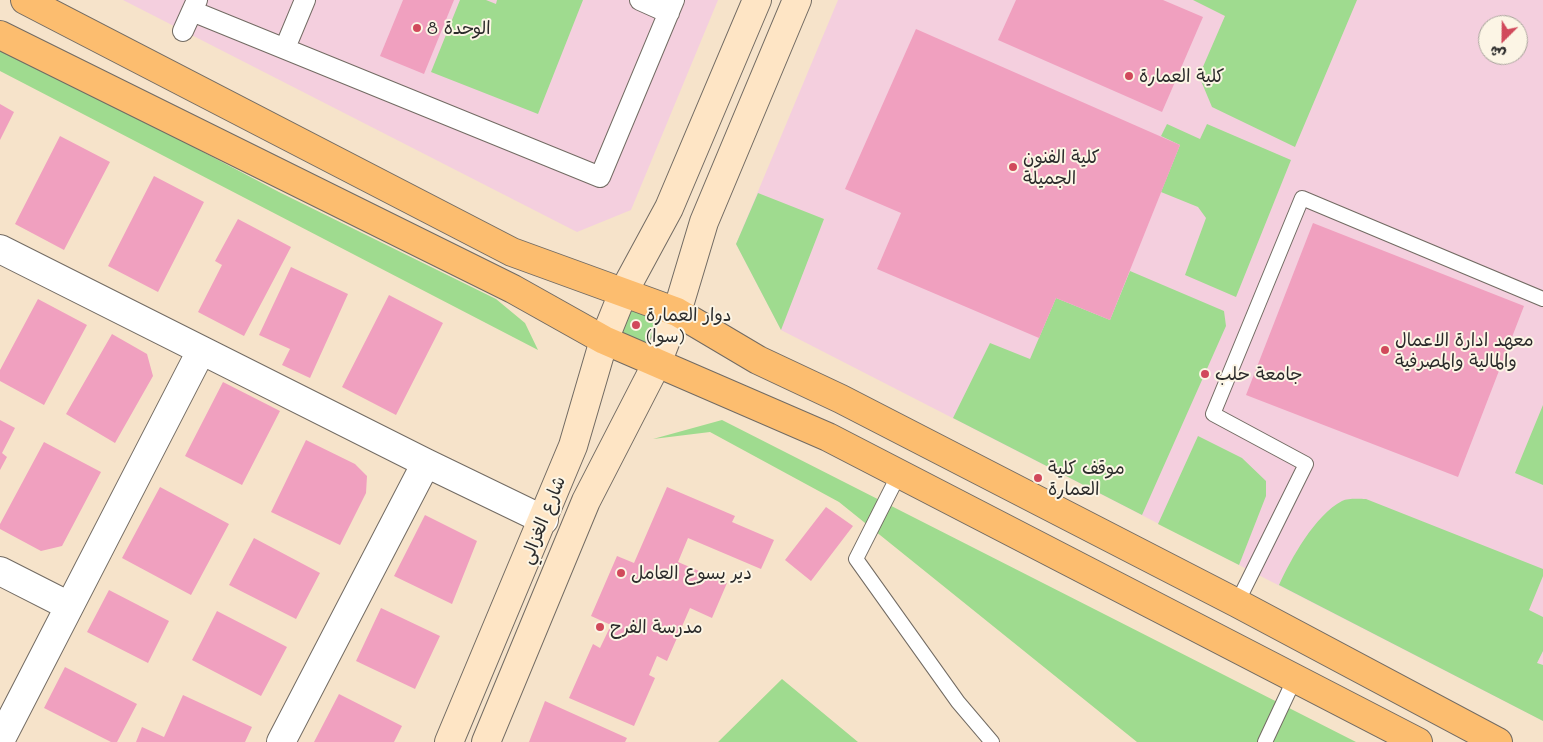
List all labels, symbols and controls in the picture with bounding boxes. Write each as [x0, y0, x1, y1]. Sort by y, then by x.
north arrow [1478, 15, 1528, 65]
place label: الوحدة 8 [427, 17, 491, 39]
marker: الوحدة 8 [411, 22, 423, 34]
text: ش [1487, 42, 1508, 65]
place label: كلية العمارة [1139, 65, 1225, 87]
marker: كلية العمارة [1123, 70, 1135, 82]
place label: كلية الفنون الجميلة [1023, 146, 1100, 188]
marker: كلية الفنون الجميلة [1007, 161, 1019, 173]
place label: دوار العمارة (سوا) [646, 304, 732, 346]
marker: دوار العمارة (سوا) [630, 319, 642, 331]
place label: معهد ادارة الاعمال والمالية والمصرفية [1395, 329, 1534, 372]
marker: معهد ادارة الاعمال والمالية والمصرفية [1379, 344, 1391, 356]
place label: جامعة حلب [1215, 363, 1303, 385]
marker: جامعة حلب [1199, 368, 1211, 380]
place label: موقف كلية العمارة [1048, 457, 1125, 499]
marker: موقف كلية العمارة [1032, 472, 1044, 484]
street label: شارع الغزالي [516, 473, 570, 567]
place label: دير يسوع العامل [631, 562, 752, 584]
marker: دير يسوع العامل [615, 567, 627, 579]
place label: مدرسة الفرح [610, 616, 703, 638]
marker: مدرسة الفرح [594, 621, 606, 633]

